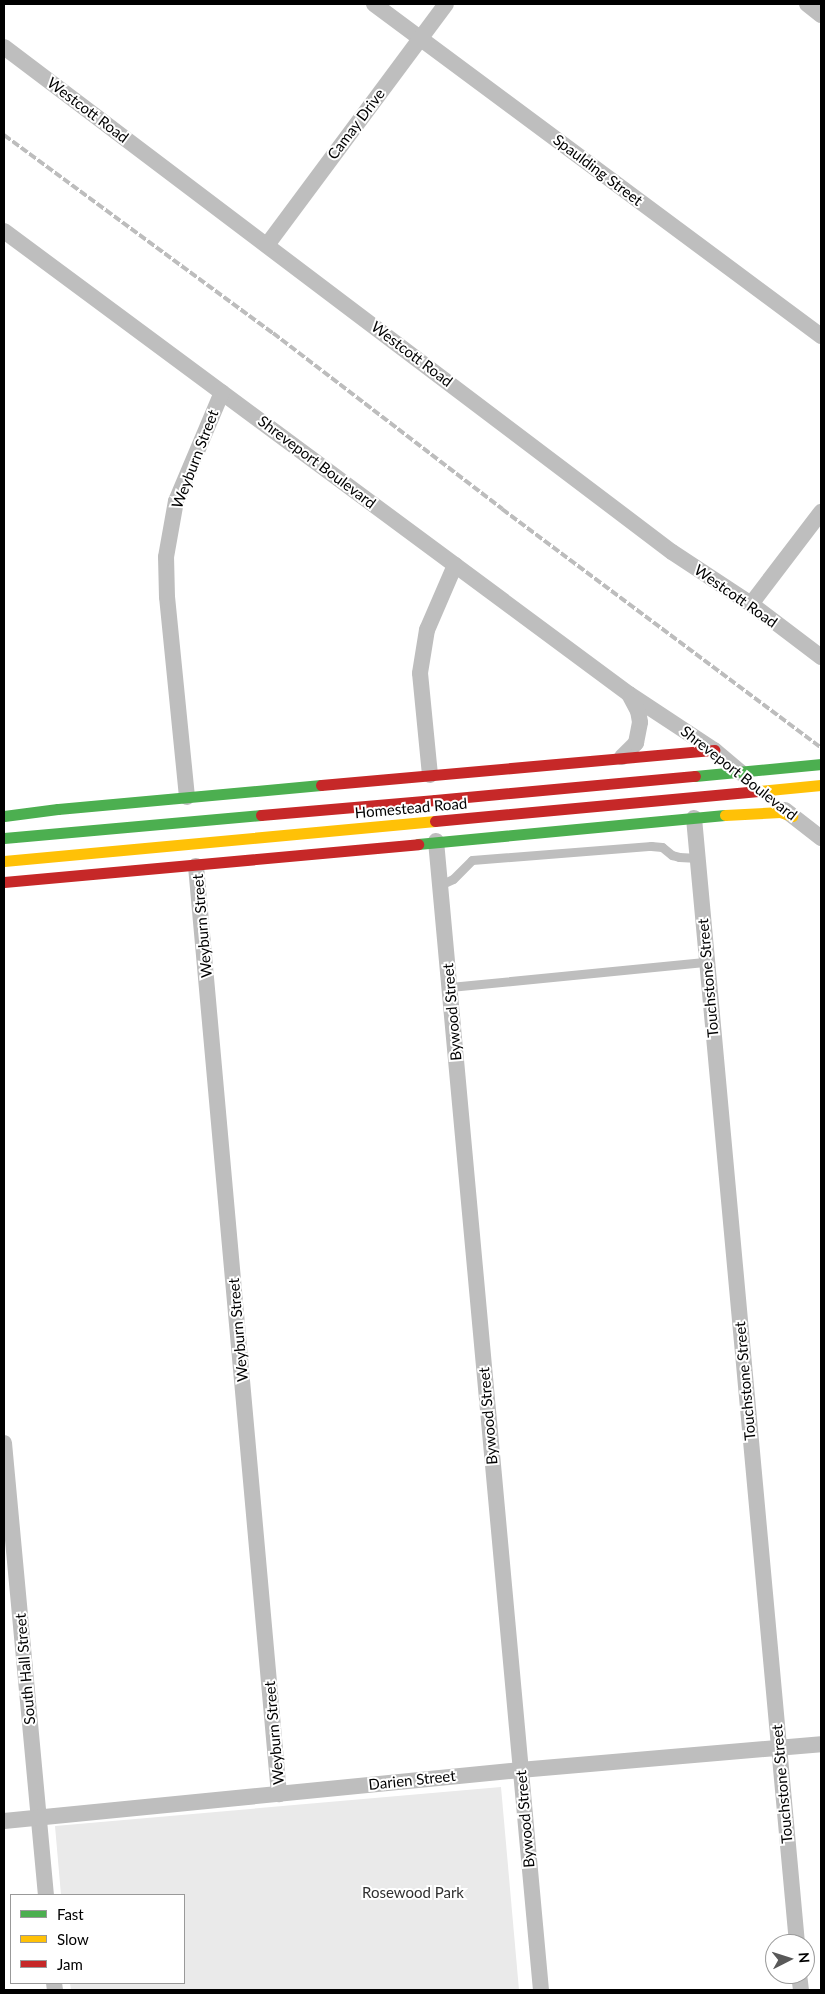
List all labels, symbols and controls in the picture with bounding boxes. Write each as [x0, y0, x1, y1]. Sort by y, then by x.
street label: Westcott Road [44, 74, 132, 146]
street label: Camay Drive [323, 85, 389, 163]
street label: Spaulding Street [550, 131, 646, 209]
street label: Westcott Road [368, 318, 456, 390]
street label: Weyburn Street [168, 407, 222, 511]
street label: Shreveport Boulevard [255, 412, 379, 512]
street label: Westcott Road [691, 561, 781, 631]
street label: Shreveport Boulevard [677, 722, 801, 824]
street label: Homestead Road [354, 794, 468, 822]
street label: Weyburn Street [188, 873, 216, 979]
street label: Touchstone Street [694, 918, 722, 1038]
street label: Bywood Street [439, 963, 465, 1061]
street label: Weyburn Street [224, 1277, 252, 1383]
street label: Touchstone Street [731, 1321, 759, 1441]
street label: Bywood Street [475, 1367, 501, 1465]
street label: South Hall Street [11, 1613, 39, 1725]
street label: Weyburn Street [260, 1680, 288, 1786]
street label: Touchstone Street [768, 1724, 796, 1844]
street label: Darien Street [368, 1766, 456, 1794]
street label: Bywood Street [512, 1770, 538, 1868]
park label: Rosewood Park [362, 1884, 464, 1902]
legend [10, 1894, 185, 1984]
text: Fast [57, 1905, 84, 1923]
text: Slow [57, 1930, 89, 1948]
north arrow [765, 1934, 815, 1984]
text: N [796, 1952, 813, 1964]
text: Jam [57, 1955, 83, 1973]

